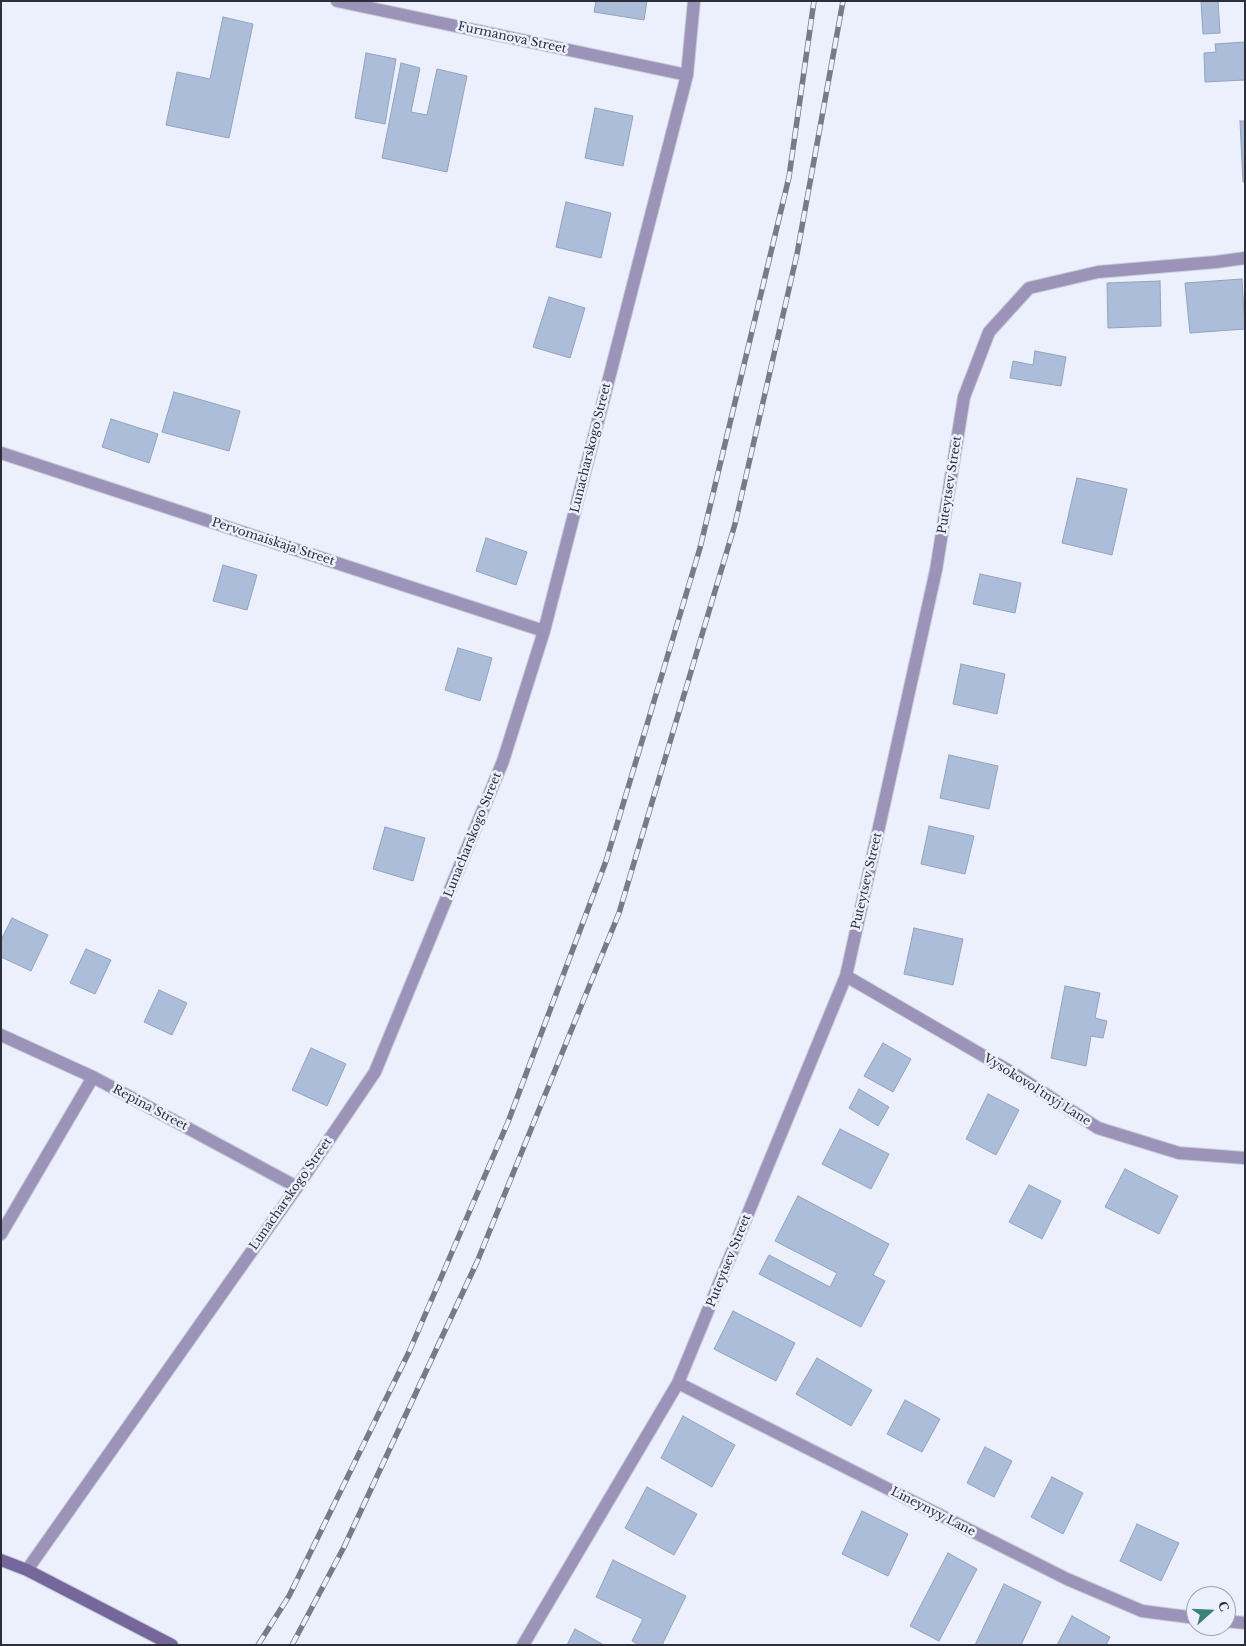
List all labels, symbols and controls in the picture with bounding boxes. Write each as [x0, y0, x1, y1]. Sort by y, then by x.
street label: Furmanova Street [456, 19, 568, 57]
street label: Lunacharskogo Street [568, 381, 614, 515]
street label: Puteytsev Street [935, 435, 965, 535]
street label: Pervomaiskaja Street [210, 515, 336, 569]
street label: Lunacharskogo Street [441, 770, 505, 900]
street label: Puteytsev Street [849, 831, 885, 931]
street label: Vysokovol'tnyj Lane [981, 1051, 1093, 1129]
street label: Repina Street [110, 1082, 190, 1134]
street label: Lunacharskogo Street [247, 1135, 335, 1253]
street label: Puteytsev Street [704, 1213, 754, 1309]
street label: Lineynyy Lane [888, 1485, 978, 1539]
north arrow [1186, 1586, 1236, 1636]
text: С [1214, 1598, 1234, 1614]

